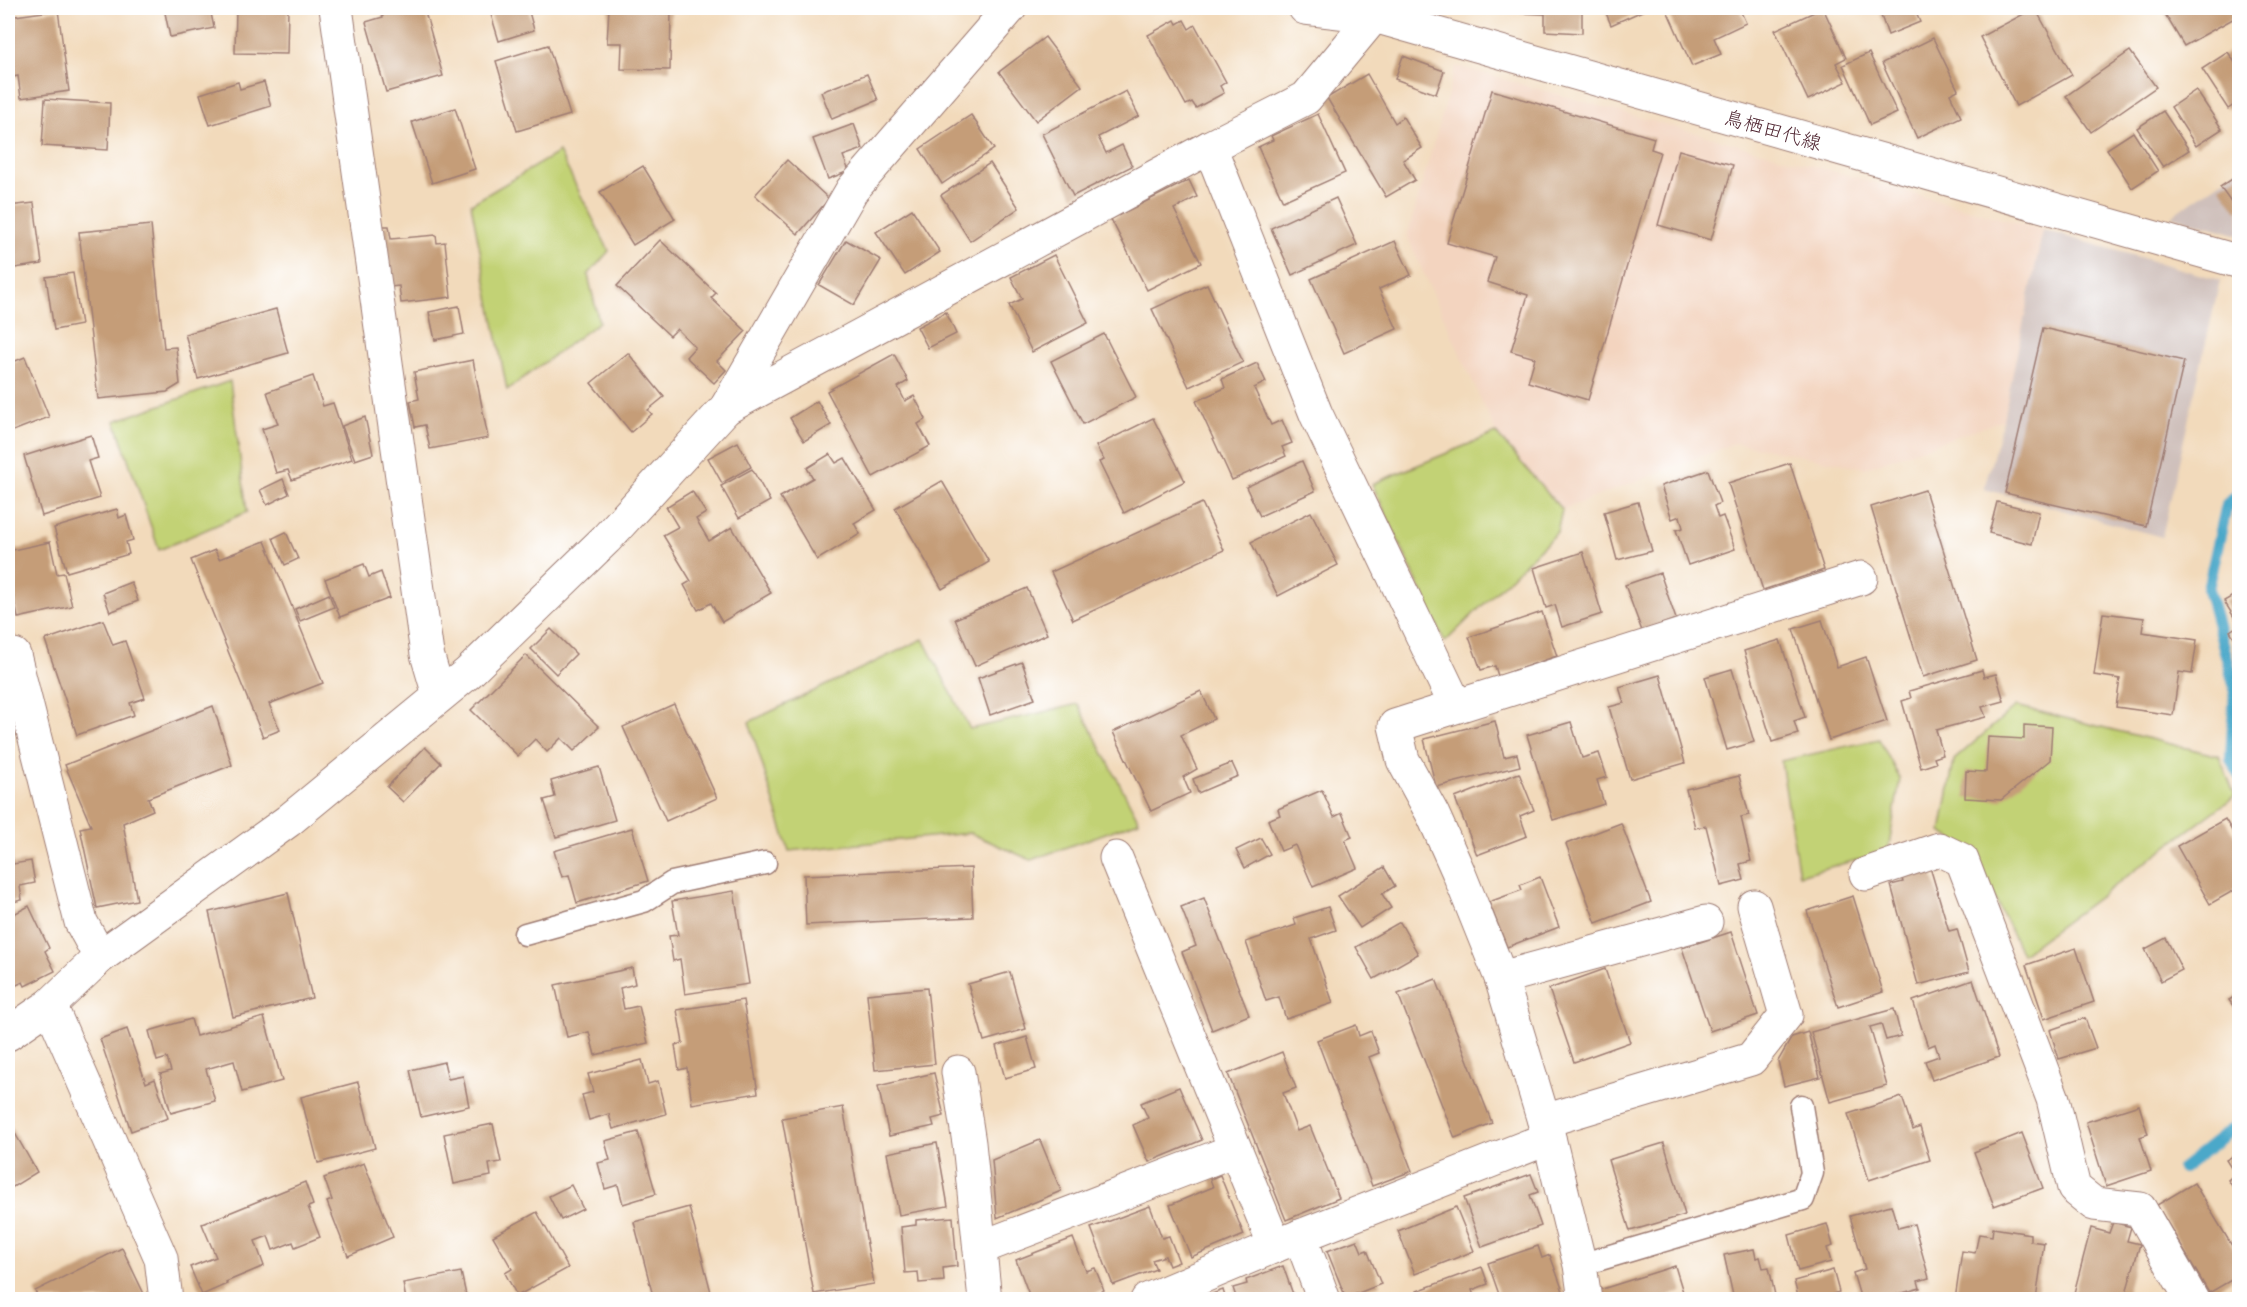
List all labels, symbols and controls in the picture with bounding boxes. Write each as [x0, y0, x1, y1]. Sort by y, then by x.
street label: 鳥栖田代線 [1722, 105, 1824, 155]

